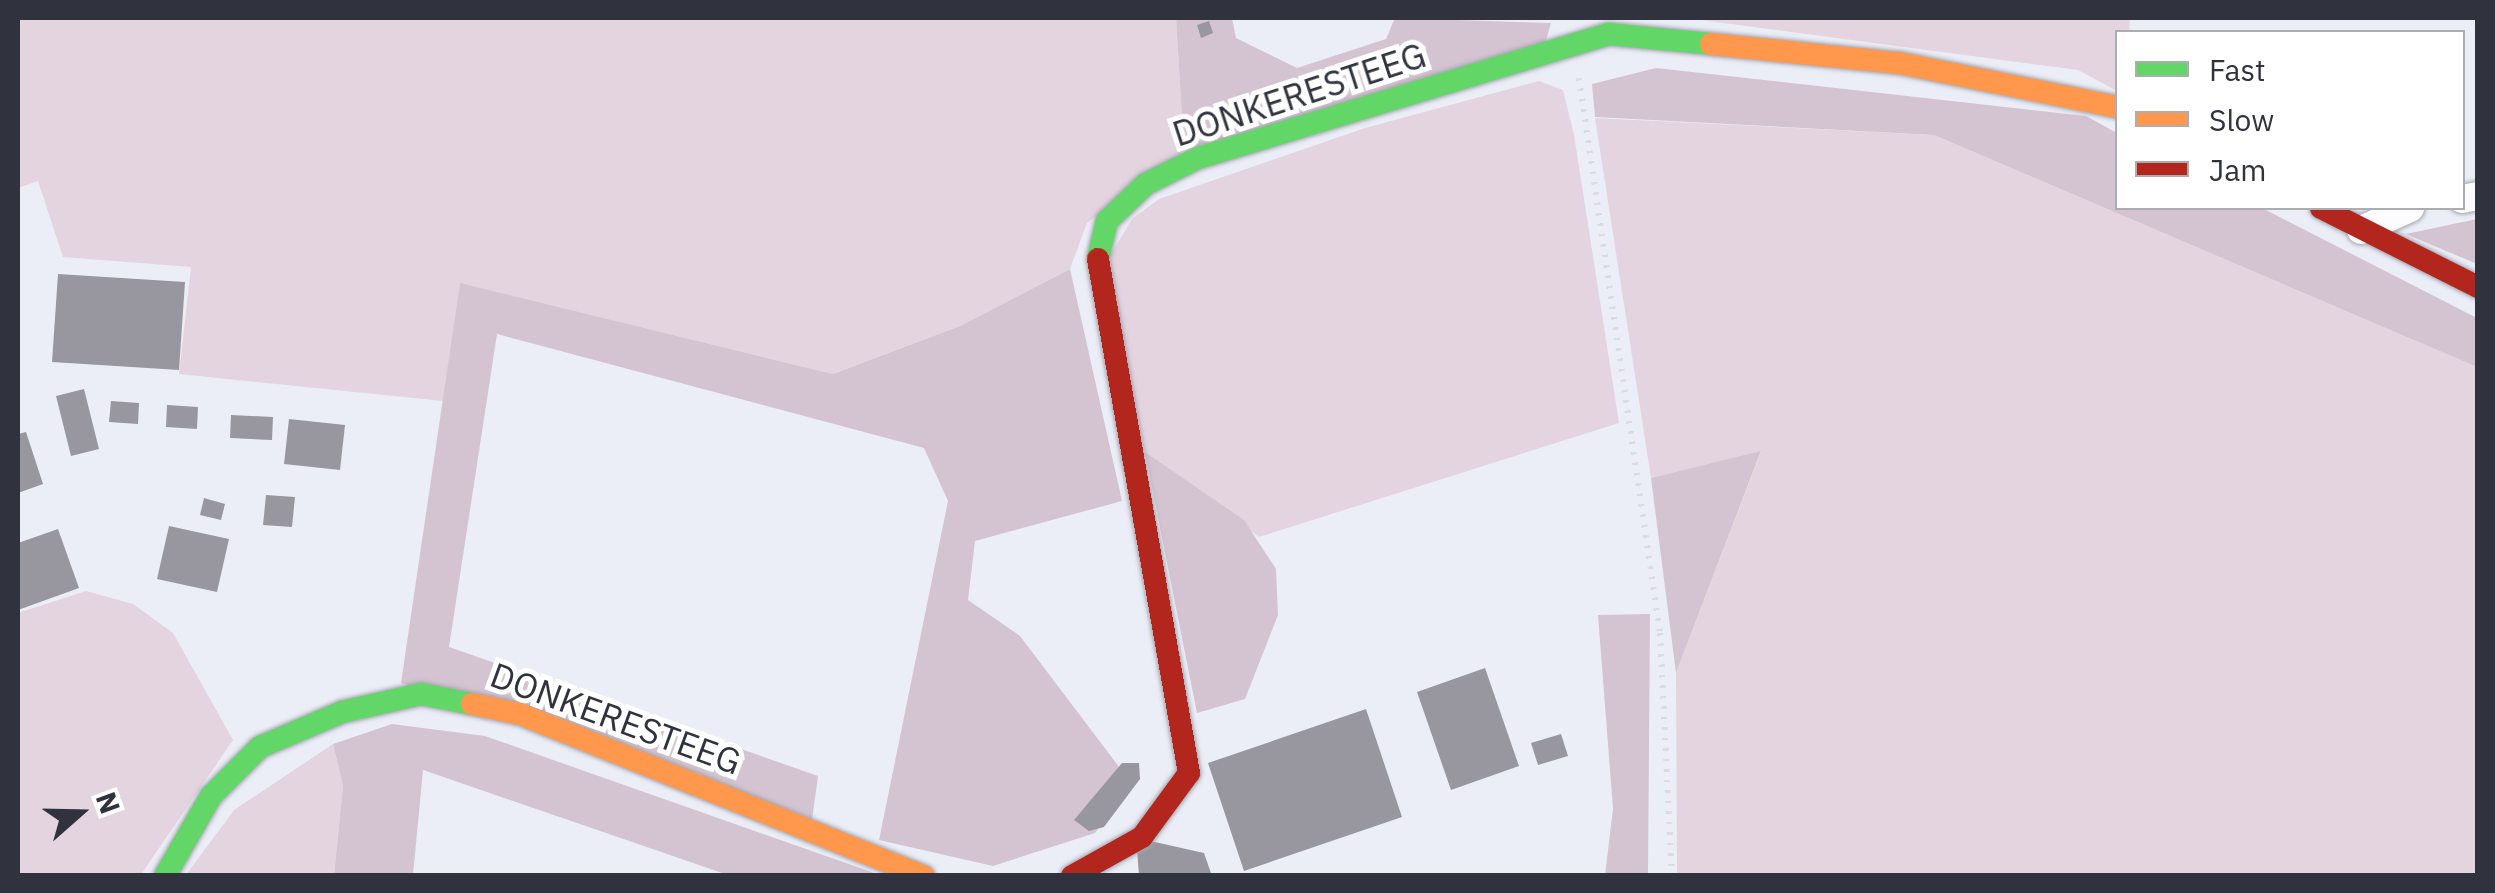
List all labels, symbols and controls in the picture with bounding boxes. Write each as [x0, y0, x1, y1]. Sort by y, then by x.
legend [2115, 30, 2465, 210]
street label: DONKERESTEEG [1167, 33, 1431, 155]
text: Fast [2209, 50, 2266, 89]
text: Slow [2209, 100, 2274, 139]
text: Jam [2209, 150, 2267, 189]
street label: DONKERESTEEG [485, 653, 747, 783]
north arrow [30, 763, 130, 863]
text: N [88, 787, 130, 818]

